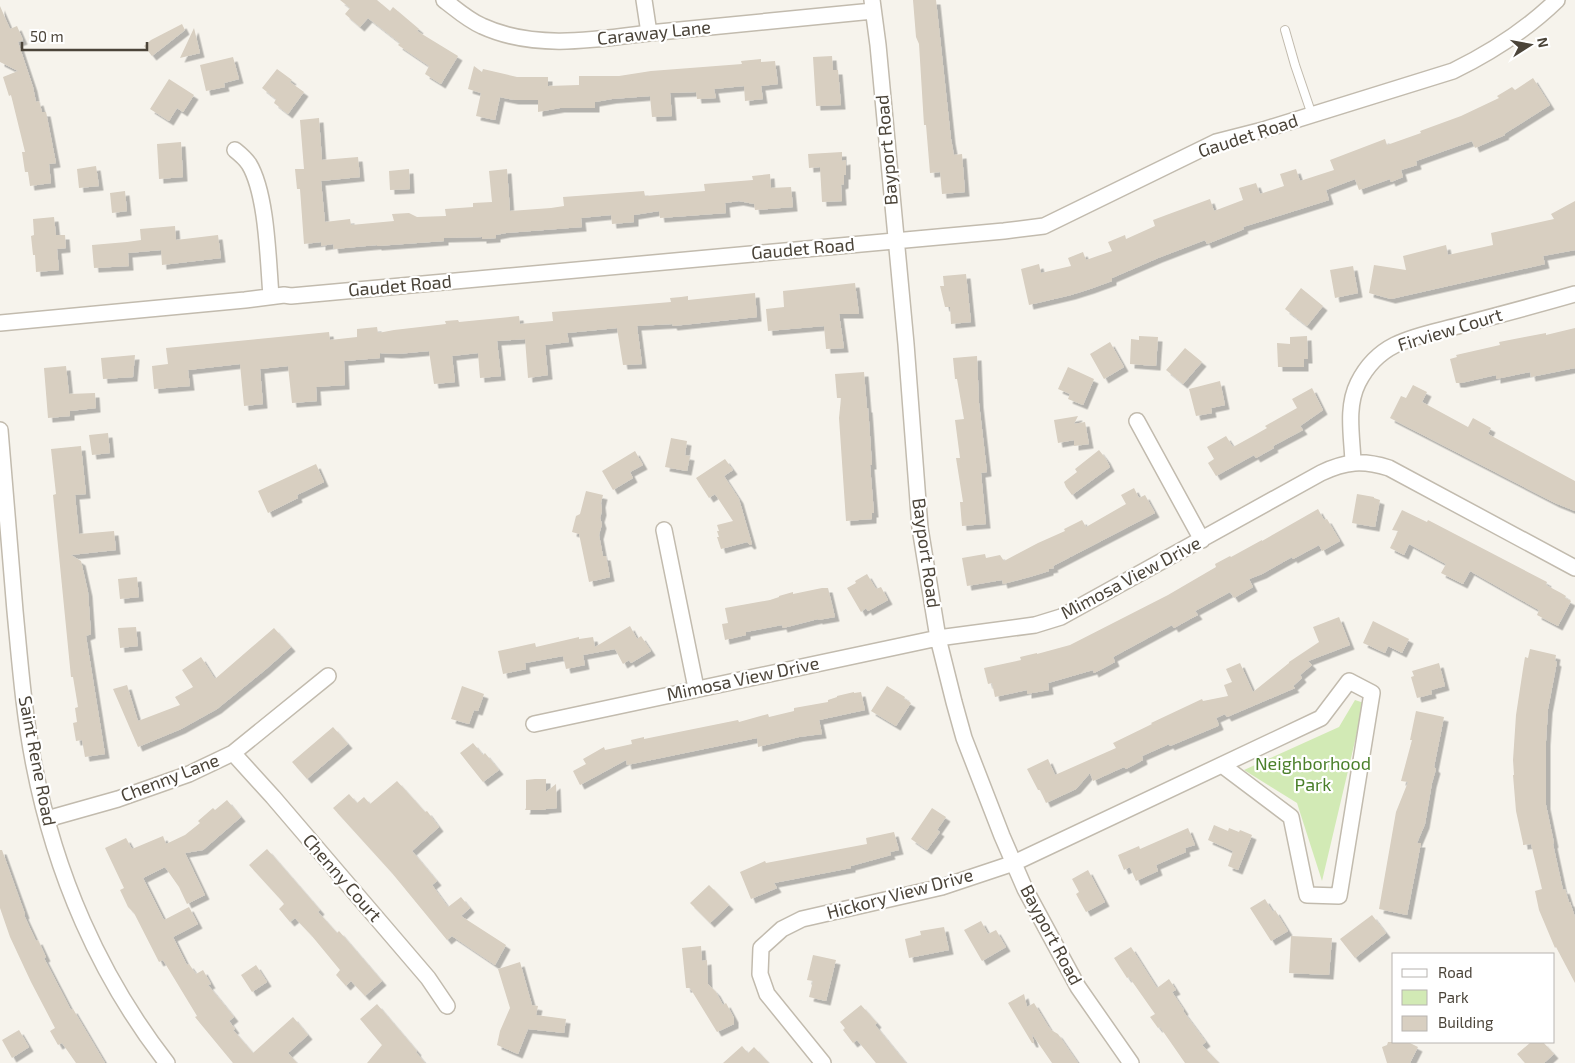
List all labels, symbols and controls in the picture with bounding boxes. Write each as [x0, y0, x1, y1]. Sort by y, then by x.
street label: Caraway Lane [596, 15, 712, 49]
scale bar [22, 20, 148, 52]
north arrow [1505, 20, 1555, 70]
text: 50 m [30, 27, 64, 45]
text: N [1534, 36, 1553, 49]
street label: Bayport Road [870, 94, 902, 206]
street label: Gaudet Road [1195, 109, 1300, 162]
street label: Gaudet Road [750, 233, 856, 263]
street label: Gaudet Road [347, 270, 453, 300]
street label: Firview Court [1395, 303, 1505, 355]
street label: Bayport Road [908, 496, 946, 609]
street label: Mimosa View Drive [1057, 531, 1204, 623]
street label: Mimosa View Drive [665, 651, 821, 705]
street label: Saint Rene Road [15, 694, 61, 828]
street label: Chenny Lane [117, 748, 222, 806]
park label: Neighborhood Park [1255, 752, 1371, 795]
street label: Chenny Court [299, 829, 387, 926]
street label: Hickory View Drive [824, 863, 975, 923]
street label: Bayport Road [1016, 880, 1088, 989]
legend [1392, 953, 1555, 1043]
text: Road [1438, 963, 1473, 981]
text: Park [1438, 988, 1469, 1006]
text: Building [1438, 1013, 1494, 1031]

